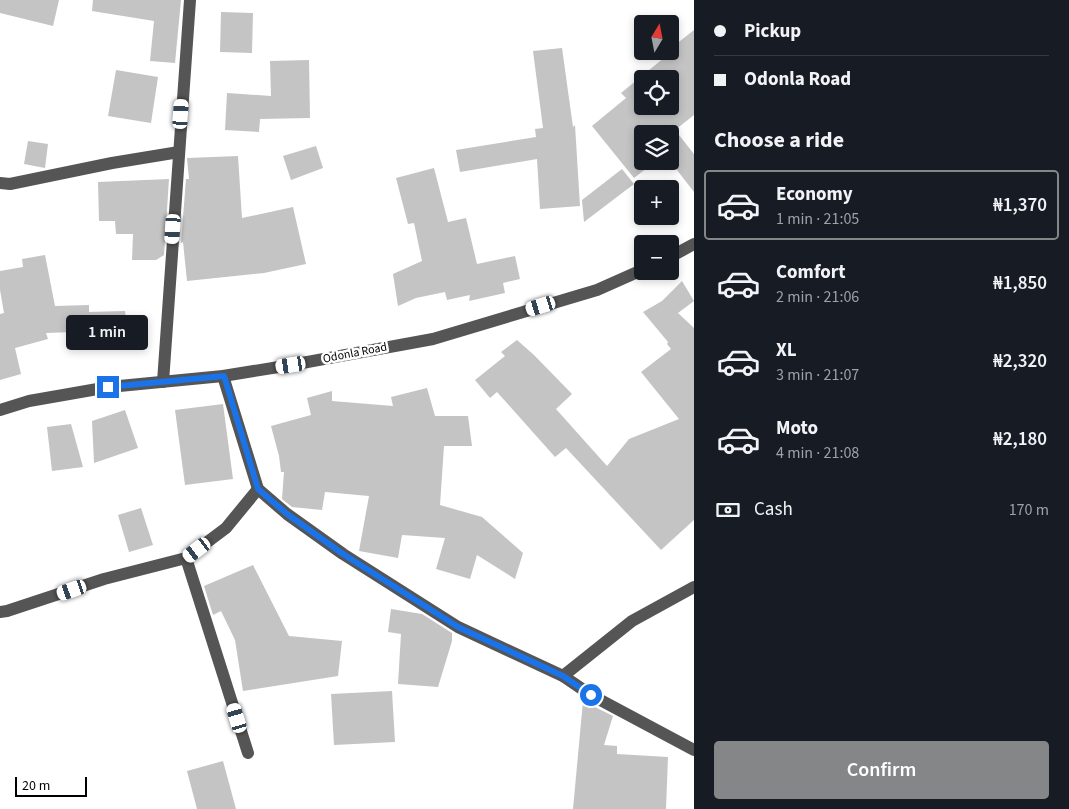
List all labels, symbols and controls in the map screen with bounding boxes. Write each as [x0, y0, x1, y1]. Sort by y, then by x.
north arrow [634, 15, 679, 60]
map controls [634, 15, 679, 280]
text: Pickup [744, 18, 801, 45]
text: Odonla Road [744, 66, 851, 93]
button: locate [634, 70, 679, 115]
car [172, 99, 189, 129]
text: Choose a ride [714, 124, 844, 156]
button: layers [634, 125, 679, 170]
button: + [634, 180, 679, 225]
text: Economy [776, 181, 853, 208]
icon: car [716, 183, 761, 228]
text: ₦1,370 [993, 192, 1047, 219]
text: 1 min · 21:05 [776, 208, 859, 230]
car [164, 214, 181, 244]
button: − [634, 235, 679, 280]
text: Comfort [776, 259, 846, 286]
icon: car [716, 261, 761, 306]
text: ₦1,850 [993, 270, 1047, 297]
text: 2 min · 21:06 [776, 286, 859, 308]
car [524, 294, 557, 318]
callout: 1 min [67, 314, 149, 350]
text: 1 min [88, 321, 126, 343]
text: XL [776, 337, 797, 364]
street label: Odonla Road [321, 338, 389, 368]
icon: car [716, 339, 761, 384]
text: ₦2,320 [993, 348, 1047, 375]
car [275, 355, 306, 375]
text: 3 min · 21:07 [776, 364, 859, 386]
route end [97, 376, 119, 398]
text: Moto [776, 415, 818, 442]
icon: car [716, 417, 761, 462]
text: ₦2,180 [993, 426, 1047, 453]
text: 4 min · 21:08 [776, 442, 859, 464]
icon: cash [714, 496, 742, 524]
text: Cash [754, 496, 793, 523]
text: 170 m [1009, 499, 1049, 521]
car [180, 535, 213, 565]
car [55, 578, 88, 602]
route start [580, 684, 602, 706]
car [225, 701, 248, 735]
button: Confirm [714, 741, 1049, 799]
scale bar [15, 774, 88, 797]
text: 20 m [22, 776, 50, 796]

